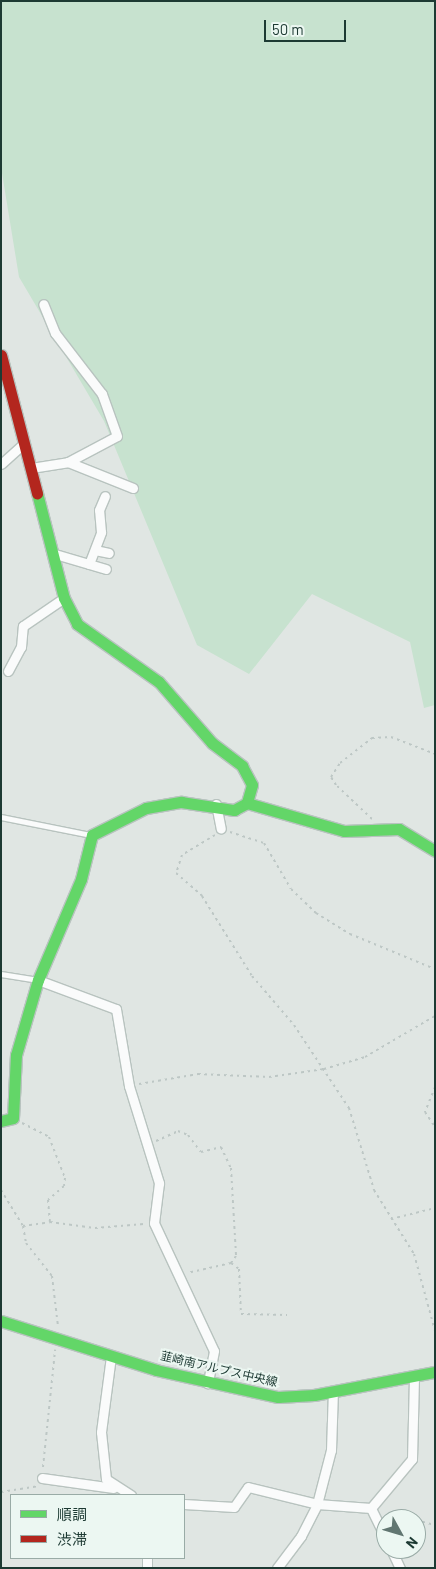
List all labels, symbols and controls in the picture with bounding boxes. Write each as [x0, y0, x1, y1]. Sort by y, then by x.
scale bar [266, 10, 348, 42]
text: 50 m [272, 20, 304, 38]
street label: 韮崎南アルプス中央線 [159, 1348, 279, 1390]
legend [10, 1494, 185, 1559]
text: 順調 [57, 1505, 87, 1523]
north arrow [376, 1509, 426, 1559]
text: 渋滞 [57, 1530, 87, 1548]
text: N [403, 1534, 422, 1552]

